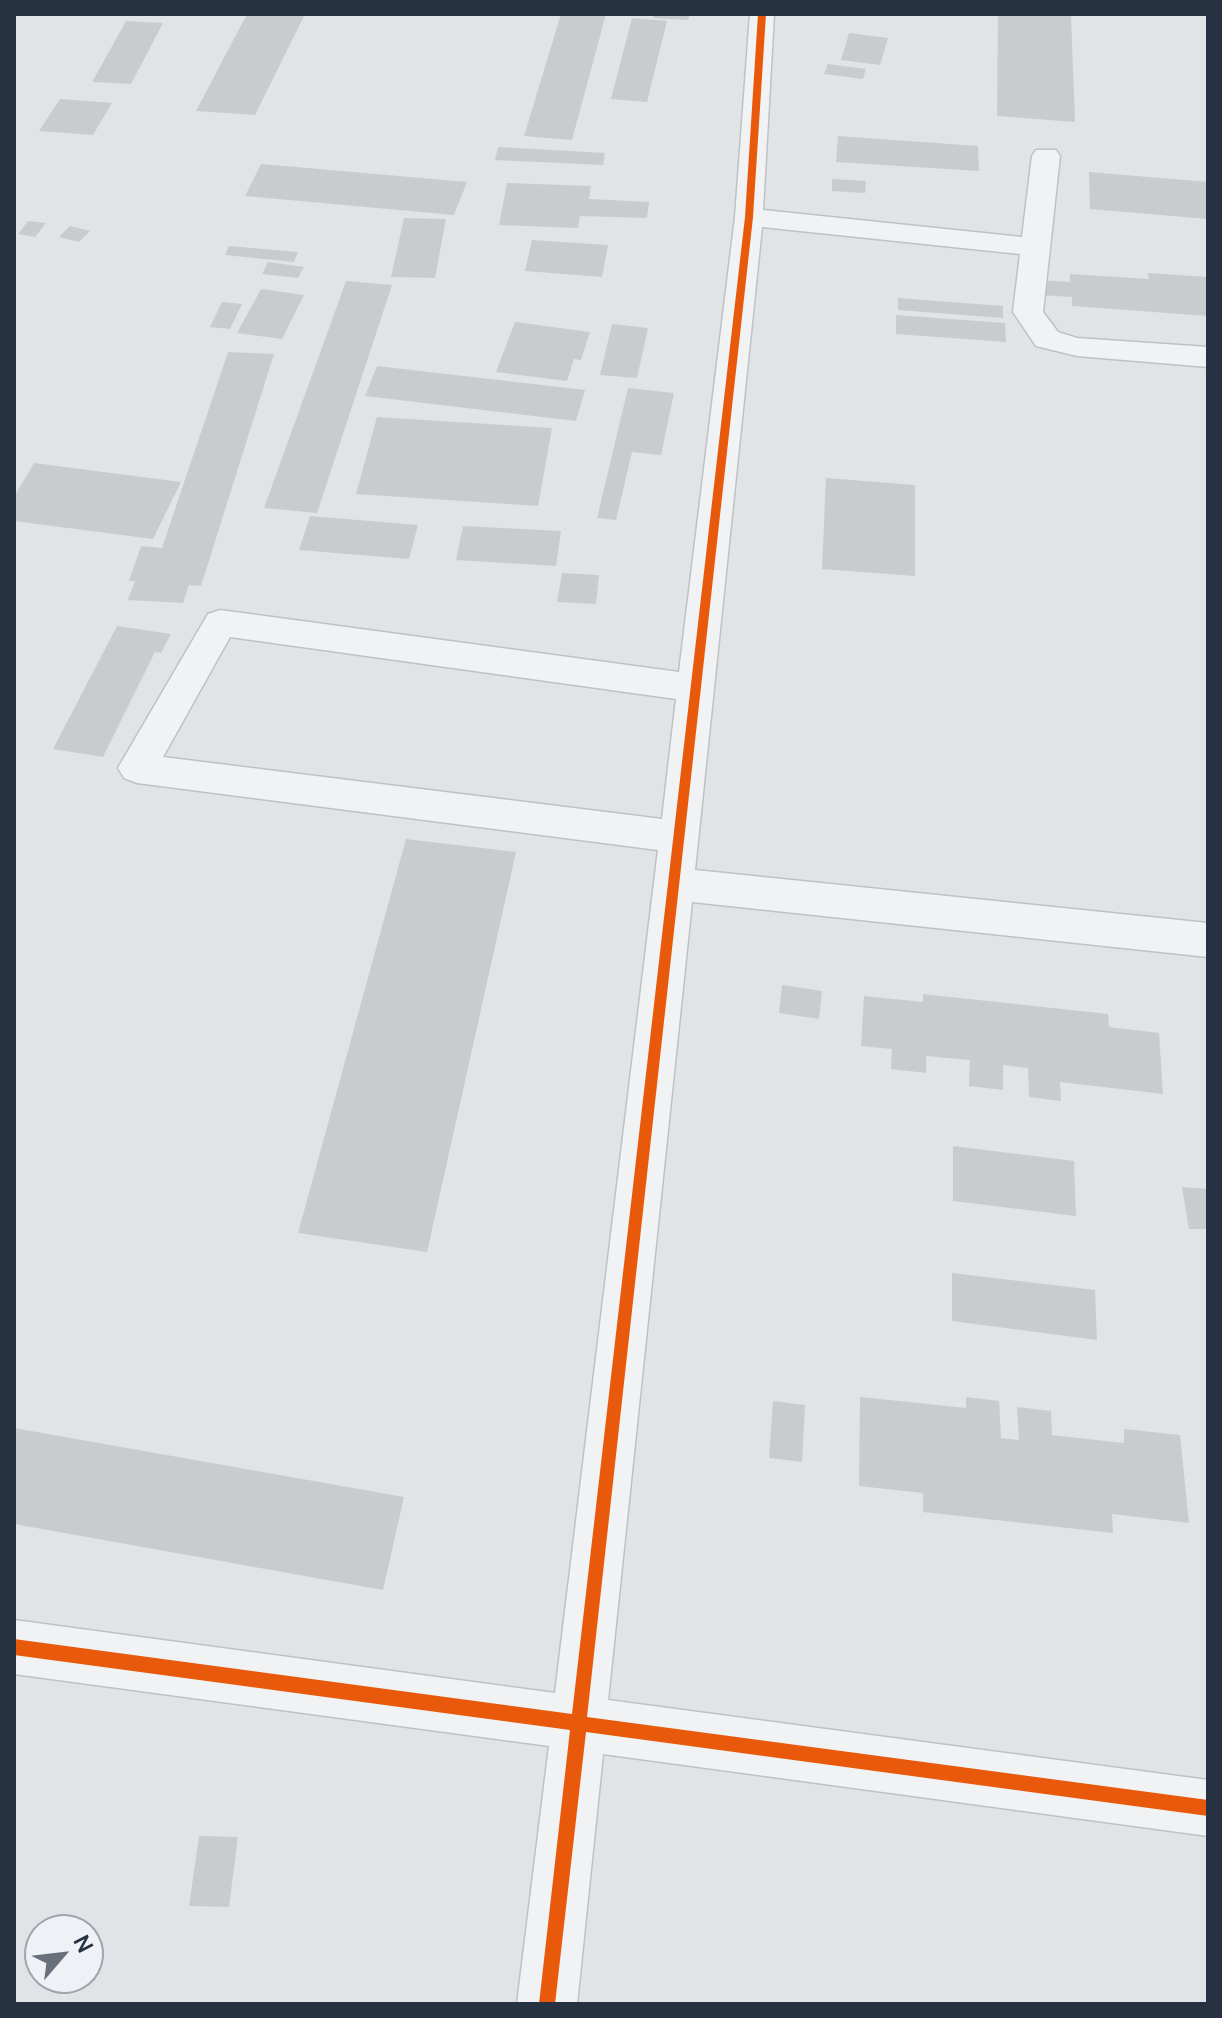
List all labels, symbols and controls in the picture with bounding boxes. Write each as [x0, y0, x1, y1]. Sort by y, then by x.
north arrow [24, 1914, 104, 1994]
text: N [66, 1930, 100, 1958]

